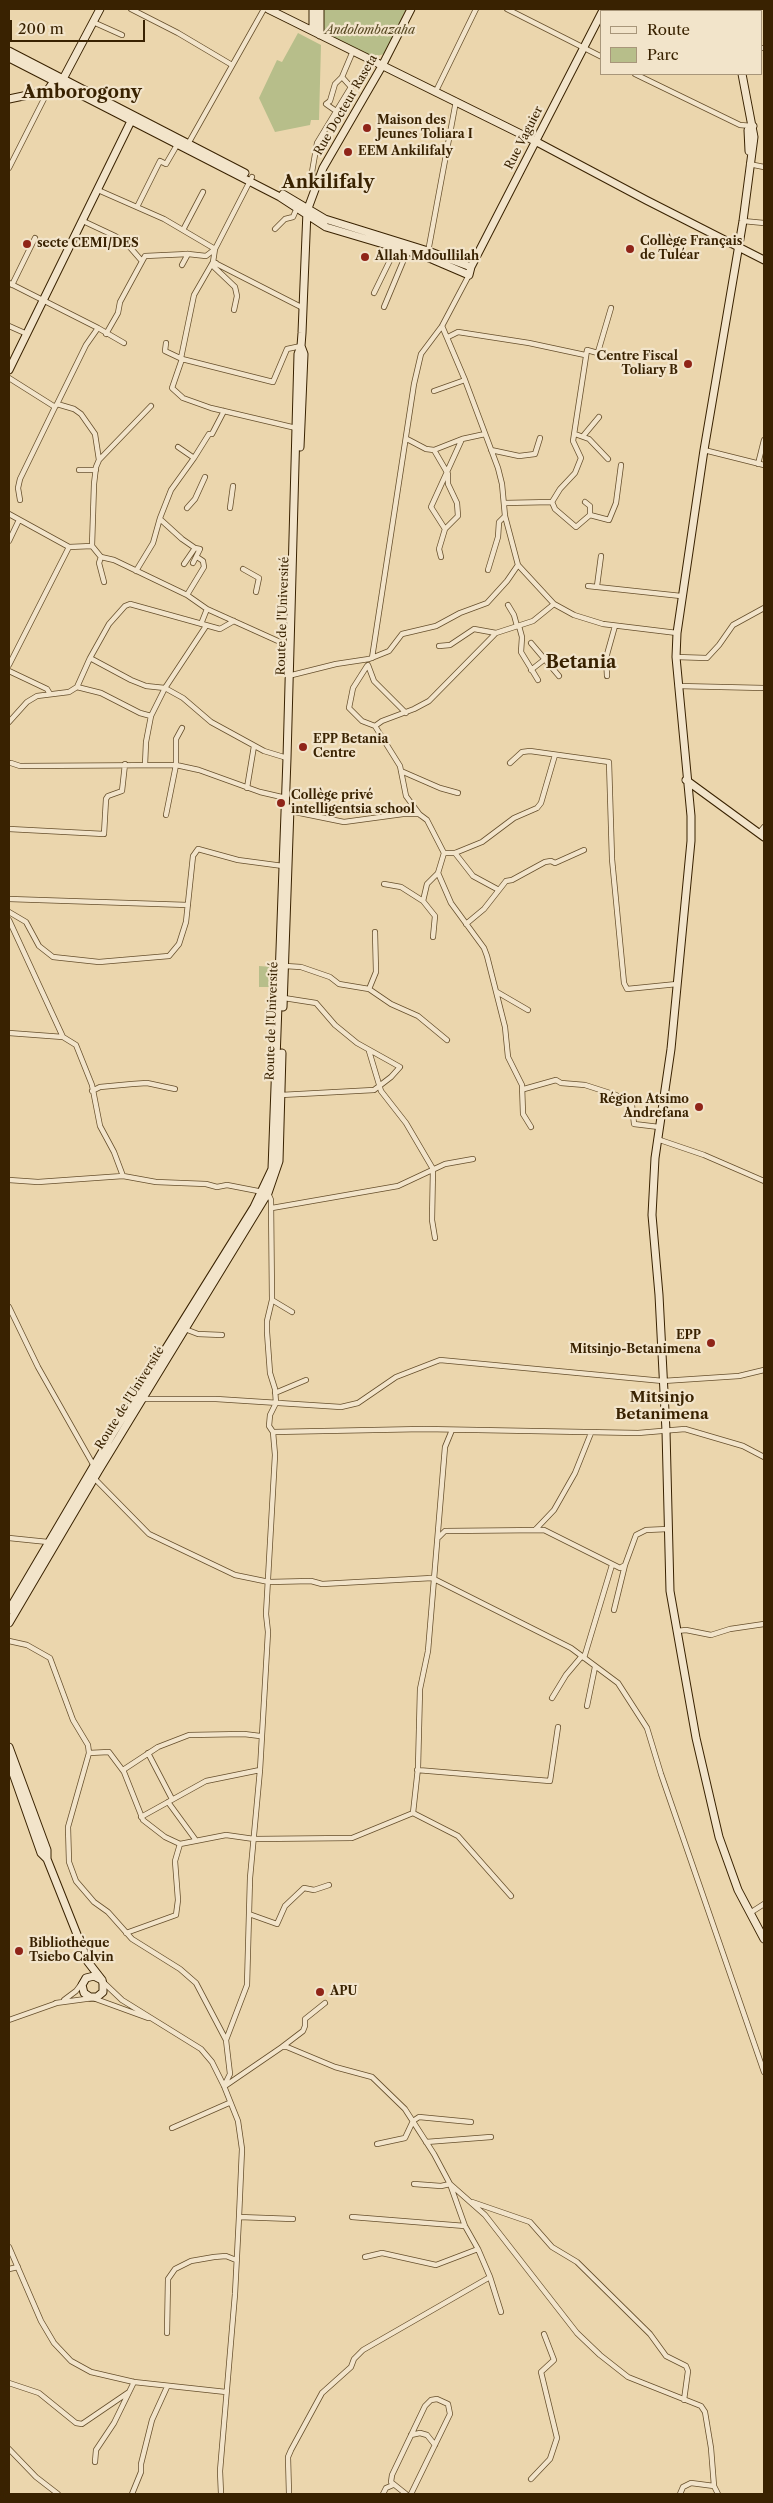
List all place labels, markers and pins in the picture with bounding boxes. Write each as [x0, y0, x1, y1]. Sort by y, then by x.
place label: Maison des Jeunes Toliara I [377, 114, 473, 142]
marker: Maison des Jeunes Toliara I [361, 122, 373, 134]
place label: EEM Ankilifaly [358, 145, 453, 159]
marker: EEM Ankilifaly [342, 146, 354, 158]
place label: Collège Français de Tuléar [640, 235, 742, 263]
place label: secte CEMI/DES [37, 237, 139, 251]
marker: secte CEMI/DES [21, 238, 33, 250]
marker: Collège Français de Tuléar [624, 243, 636, 255]
place label: Allah Mdoullilah [375, 250, 479, 264]
marker: Allah Mdoullilah [359, 251, 371, 263]
place label: Centre Fiscal Toliary B [597, 350, 678, 378]
marker: Centre Fiscal Toliary B [682, 358, 694, 370]
place label: EPP Betania Centre [313, 733, 388, 761]
marker: EPP Betania Centre [297, 741, 309, 753]
place label: Collège privé intelligentsia school [291, 789, 415, 817]
marker: Collège privé intelligentsia school [275, 797, 287, 809]
place label: Région Atsimo Andrefana [599, 1093, 689, 1121]
marker: Région Atsimo Andrefana [693, 1101, 705, 1113]
place label: EPP Mitsinjo-Betanimena [570, 1329, 701, 1357]
marker: EPP Mitsinjo-Betanimena [705, 1337, 717, 1349]
place label: Bibliothèque Tsiebo Calvin [29, 1937, 114, 1965]
marker: Bibliothèque Tsiebo Calvin [13, 1945, 25, 1957]
place label: APU [330, 1985, 357, 1999]
marker: APU [314, 1986, 326, 1998]

